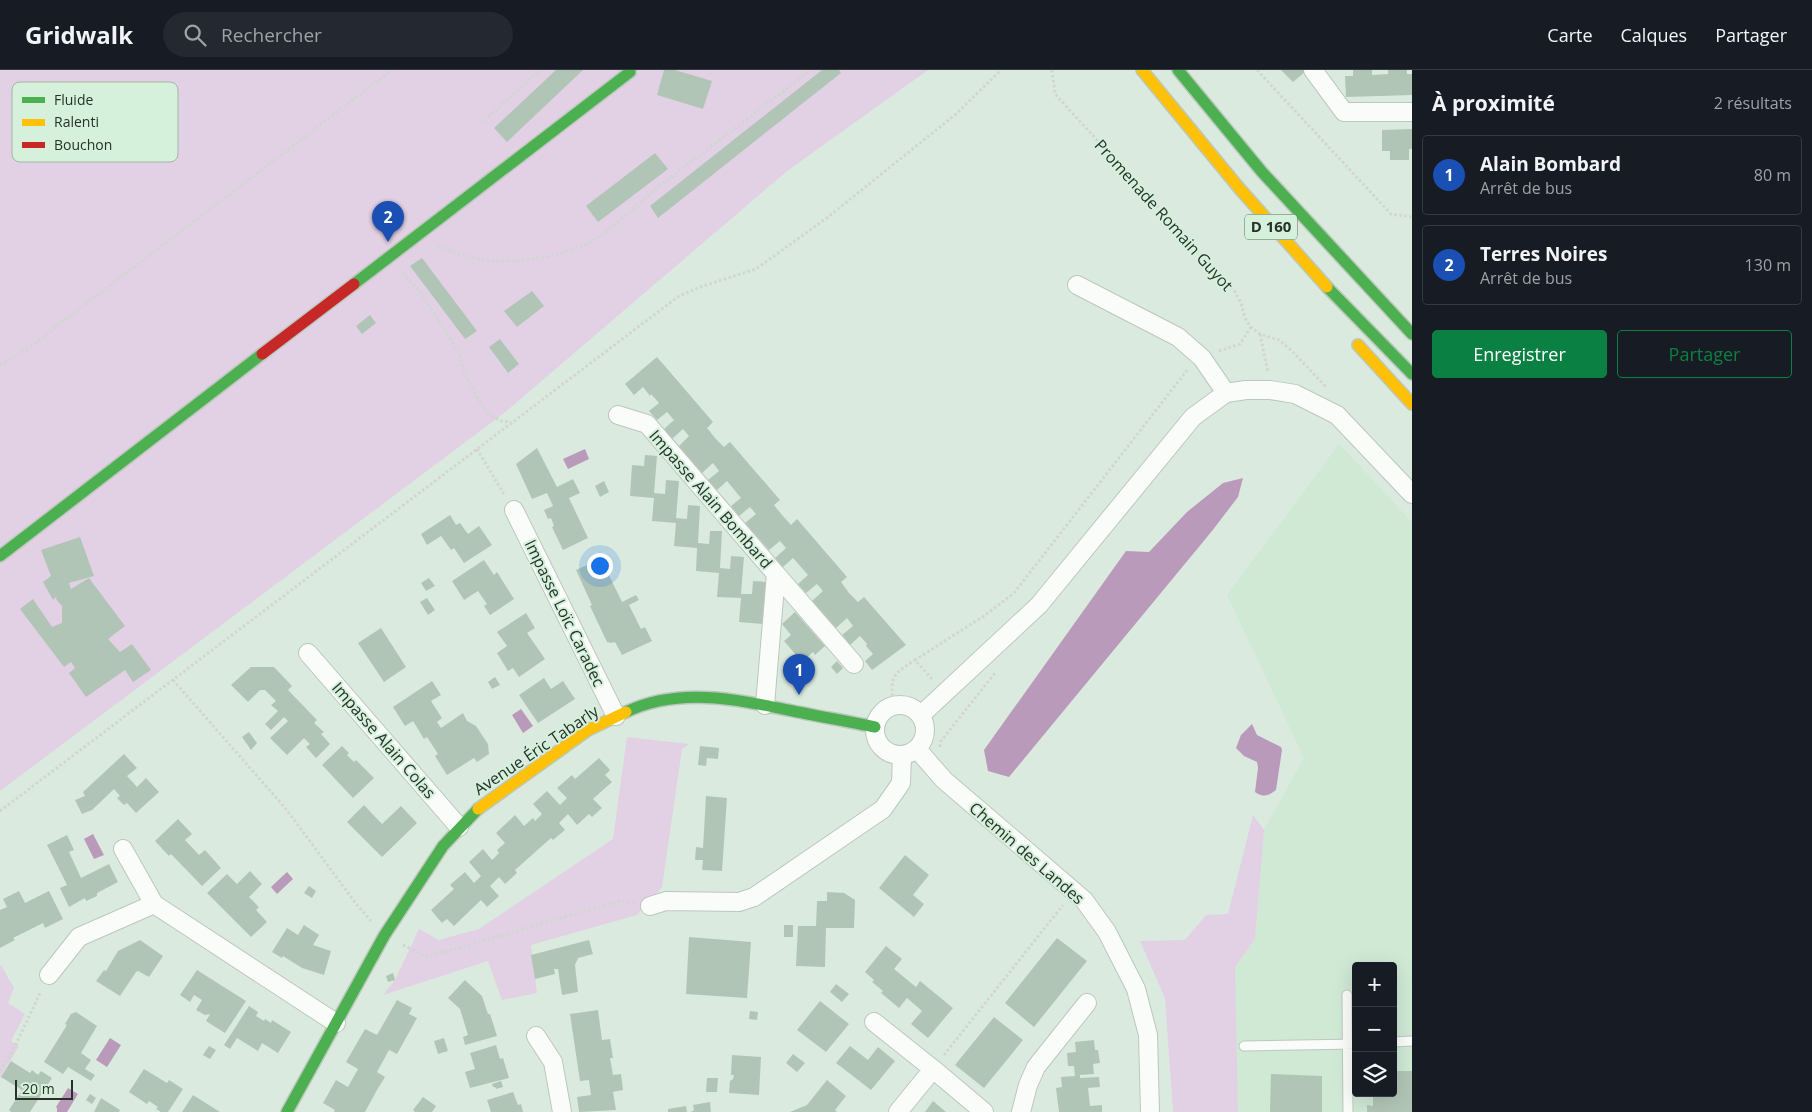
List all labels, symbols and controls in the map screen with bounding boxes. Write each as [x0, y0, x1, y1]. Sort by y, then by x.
search box [163, 12, 513, 57]
text: Gridwalk [25, 18, 133, 51]
icon: search [181, 21, 209, 49]
text: Rechercher [221, 22, 322, 48]
text: Carte [1547, 23, 1593, 47]
text: Calques [1621, 23, 1687, 47]
text: Partager [1715, 23, 1787, 47]
legend [12, 82, 178, 162]
text: À proximité [1432, 89, 1555, 117]
text: Fluide [54, 90, 93, 109]
text: 2 résultats [1714, 92, 1792, 114]
text: Ralenti [54, 112, 99, 131]
street label: Promenade Romain Guyot [1090, 134, 1238, 296]
text: Bouchon [54, 135, 112, 154]
text: Alain Bombard [1480, 151, 1621, 177]
text: 1 [1444, 164, 1454, 186]
text: 80 m [1754, 164, 1791, 186]
text: Arrêt de bus [1480, 177, 1572, 199]
pin: 2 [372, 201, 404, 242]
road number: D 160 [1245, 214, 1297, 240]
text: Terres Noires [1480, 241, 1607, 267]
text: 2 [1444, 254, 1454, 276]
text: 130 m [1745, 254, 1791, 276]
text: Arrêt de bus [1480, 267, 1572, 289]
button: Enregistrer [1432, 330, 1607, 378]
button: Partager [1617, 330, 1792, 378]
street label: Impasse Alain Bombard [645, 425, 777, 573]
street label: Impasse Loïc Caradec [520, 536, 610, 690]
your location [587, 553, 613, 579]
pin: 1 [783, 654, 815, 695]
street label: Impasse Alain Colas [327, 677, 441, 803]
street label: Avenue Éric Tabarly [469, 699, 604, 800]
street label: Chemin des Landes [965, 797, 1089, 909]
map controls [1352, 962, 1397, 1097]
button: + [1352, 962, 1397, 1007]
button: − [1352, 1007, 1397, 1052]
button: layers [1352, 1052, 1397, 1097]
scale bar [15, 1077, 72, 1100]
text: 20 m [22, 1079, 55, 1098]

